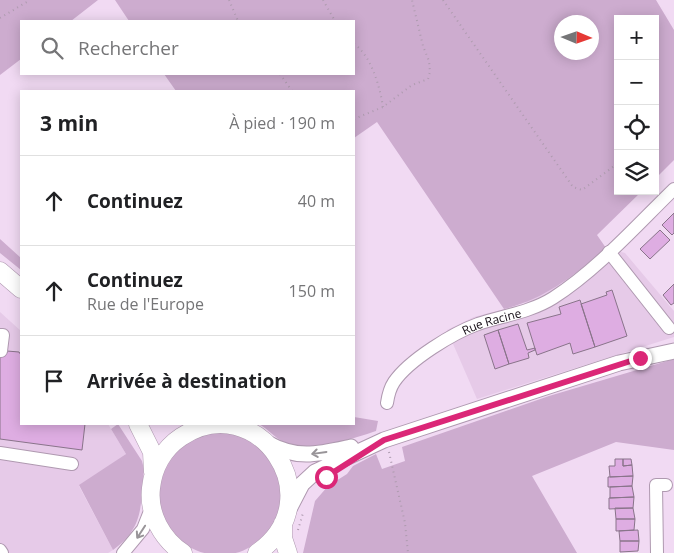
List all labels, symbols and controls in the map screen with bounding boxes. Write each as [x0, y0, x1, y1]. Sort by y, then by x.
north arrow [554, 15, 599, 60]
map controls [614, 15, 659, 195]
button: + [614, 15, 659, 60]
search box [20, 20, 355, 75]
icon: search [38, 34, 66, 62]
text: Rechercher [78, 35, 179, 61]
button: − [614, 60, 659, 105]
button: locate [614, 105, 659, 150]
text: 3 min [40, 109, 98, 137]
text: À pied · 190 m [229, 112, 335, 134]
button: layers [614, 150, 659, 195]
icon: ahead [40, 187, 68, 215]
text: Continuez [87, 188, 183, 214]
text: 40 m [298, 190, 335, 212]
text: Continuez [87, 267, 183, 293]
icon: ahead [40, 277, 68, 305]
text: 150 m [289, 280, 335, 302]
text: Rue de l'Europe [87, 293, 204, 315]
street label: Rue Racine [459, 304, 523, 338]
route end [629, 347, 652, 370]
icon: arrive [40, 367, 68, 395]
text: Arrivée à destination [87, 368, 287, 394]
one-way arrow [312, 449, 328, 459]
route start [315, 466, 338, 489]
one-way arrow [136, 524, 146, 538]

